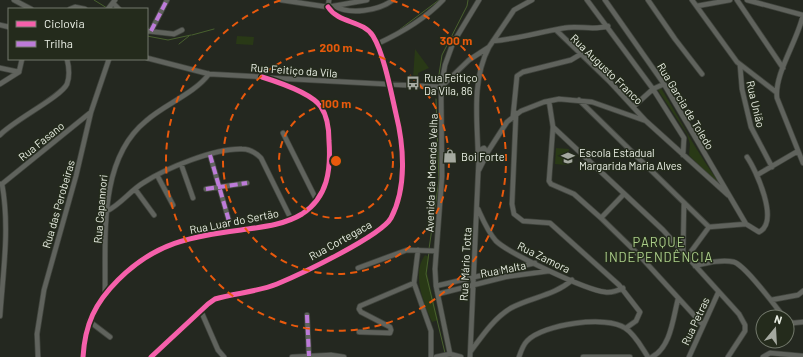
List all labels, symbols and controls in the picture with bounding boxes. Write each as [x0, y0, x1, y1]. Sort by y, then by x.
legend [8, 8, 148, 60]
text: Ciclovia [44, 16, 85, 30]
street label: Rua Augusto Franco [568, 31, 646, 107]
text: 300 m [440, 33, 472, 47]
text: Trilha [44, 36, 73, 50]
text: 200 m [320, 40, 352, 54]
street label: Rua Feitiço da Vila [250, 60, 338, 80]
street label: Rua Garcia de Toledo [655, 60, 717, 152]
place label: Rua Feitiço Da Vila, 86 [424, 71, 477, 97]
bus stop icon: Rua Feitiço Da Vila, 86 [405, 75, 421, 91]
street label: Rua União [744, 79, 768, 129]
text: 100 m [321, 96, 351, 110]
street label: Avenida da Moenda Velha [422, 113, 440, 233]
street label: Rua Fasano [16, 119, 66, 163]
place label: Escola Estadual Margarida Maria Alves [579, 146, 682, 172]
shop icon: Boi Forte [442, 148, 458, 164]
place label: Boi Forte [461, 150, 505, 163]
school or university icon: Escola Estadual Margarida Maria Alves [560, 150, 576, 166]
centre of rings [329, 154, 343, 168]
street label: Rua das Perobeiras [39, 158, 77, 250]
street label: Rua Capannori [91, 174, 109, 244]
street label: Rua Luar do Sertão [188, 206, 280, 236]
street label: Rua Cortegaca [306, 217, 374, 263]
street label: Rua Mário Totta [457, 227, 473, 301]
district label: PARQUE INDEPENDÊNCIA [605, 234, 713, 265]
street label: Rua Zamora [516, 239, 572, 275]
street label: Rua Malta [479, 258, 527, 280]
street label: Rua Petras [678, 295, 712, 347]
north arrow [755, 309, 795, 349]
text: N [773, 312, 784, 326]

